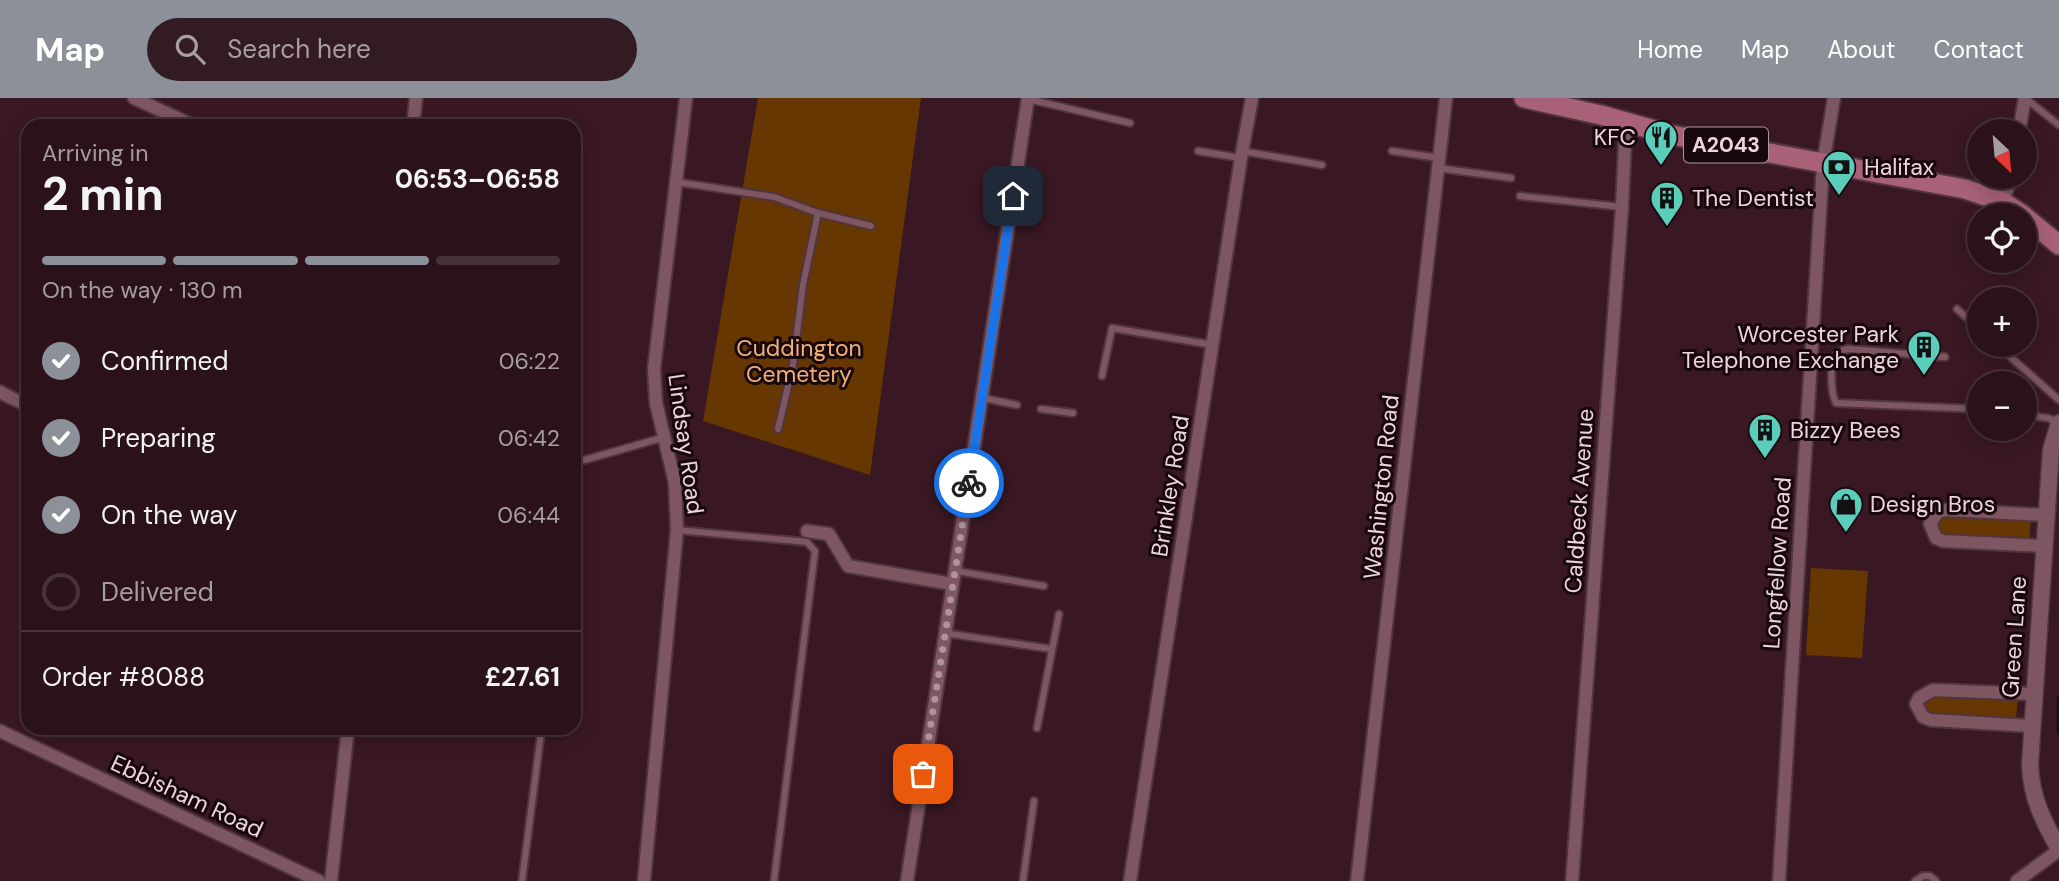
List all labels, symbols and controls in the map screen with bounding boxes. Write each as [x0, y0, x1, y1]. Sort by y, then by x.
search box [147, 18, 637, 81]
text: Map [35, 28, 105, 71]
icon: search [171, 30, 209, 68]
text: Search here [227, 32, 371, 66]
text: Home [1637, 34, 1703, 65]
text: Map [1741, 34, 1789, 65]
text: About [1827, 34, 1896, 65]
text: Contact [1934, 34, 2024, 65]
restaurant icon: KFC [1642, 118, 1680, 167]
north arrow [1967, 119, 2037, 189]
map controls [1967, 119, 2037, 441]
place label: KFC [1594, 122, 1636, 152]
road number: A2043 [1684, 128, 1768, 162]
text: Arriving in [42, 138, 148, 168]
bank icon: Halifax [1820, 148, 1858, 197]
place label: Halifax [1864, 152, 1934, 182]
text: 06:53–06:58 [395, 162, 560, 196]
text: 2 min [42, 164, 164, 224]
pin [983, 166, 1043, 226]
icon: home [994, 177, 1032, 215]
building icon: The Dentist [1648, 179, 1686, 228]
place label: The Dentist [1692, 183, 1814, 213]
button: locate [1967, 203, 2037, 273]
text: On the way · 130 m [42, 275, 243, 305]
button: + [1967, 287, 2037, 357]
place label: Worcester Park Telephone Exchange [1682, 319, 1899, 375]
building icon: Worcester Park Telephone Exchange [1905, 328, 1943, 377]
park label: Cuddington Cemetery [736, 333, 862, 389]
icon: check [42, 342, 80, 380]
text: Confirmed [101, 344, 228, 378]
text: 06:22 [499, 346, 560, 376]
button: − [1967, 371, 2037, 441]
street label: Lindsay Road [661, 372, 711, 516]
street label: Washington Road [1356, 393, 1406, 581]
street label: Caldbeck Avenue [1558, 408, 1600, 594]
building icon: Bizzy Bees [1746, 411, 1784, 460]
street label: Brinkley Road [1144, 413, 1196, 559]
place label: Bizzy Bees [1790, 415, 1901, 445]
icon: check [42, 419, 80, 457]
text: Preparing [101, 421, 216, 455]
text: 06:42 [498, 423, 560, 453]
courier [934, 448, 1004, 518]
icon: bike [950, 464, 988, 502]
street label: Longfellow Road [1756, 476, 1798, 650]
shop icon: Design Bros [1827, 485, 1865, 534]
place label: Design Bros [1870, 489, 1995, 519]
icon: check [42, 496, 80, 534]
text: On the way [101, 498, 237, 532]
text: 06:44 [497, 500, 560, 530]
text: Delivered [101, 575, 214, 609]
street label: Green Lane [1995, 575, 2033, 699]
text: Order #8088 [42, 660, 205, 694]
text: £27.61 [485, 660, 560, 694]
pin [893, 744, 953, 804]
street label: Ebbisham Road [106, 748, 268, 844]
icon: bag [904, 755, 942, 793]

